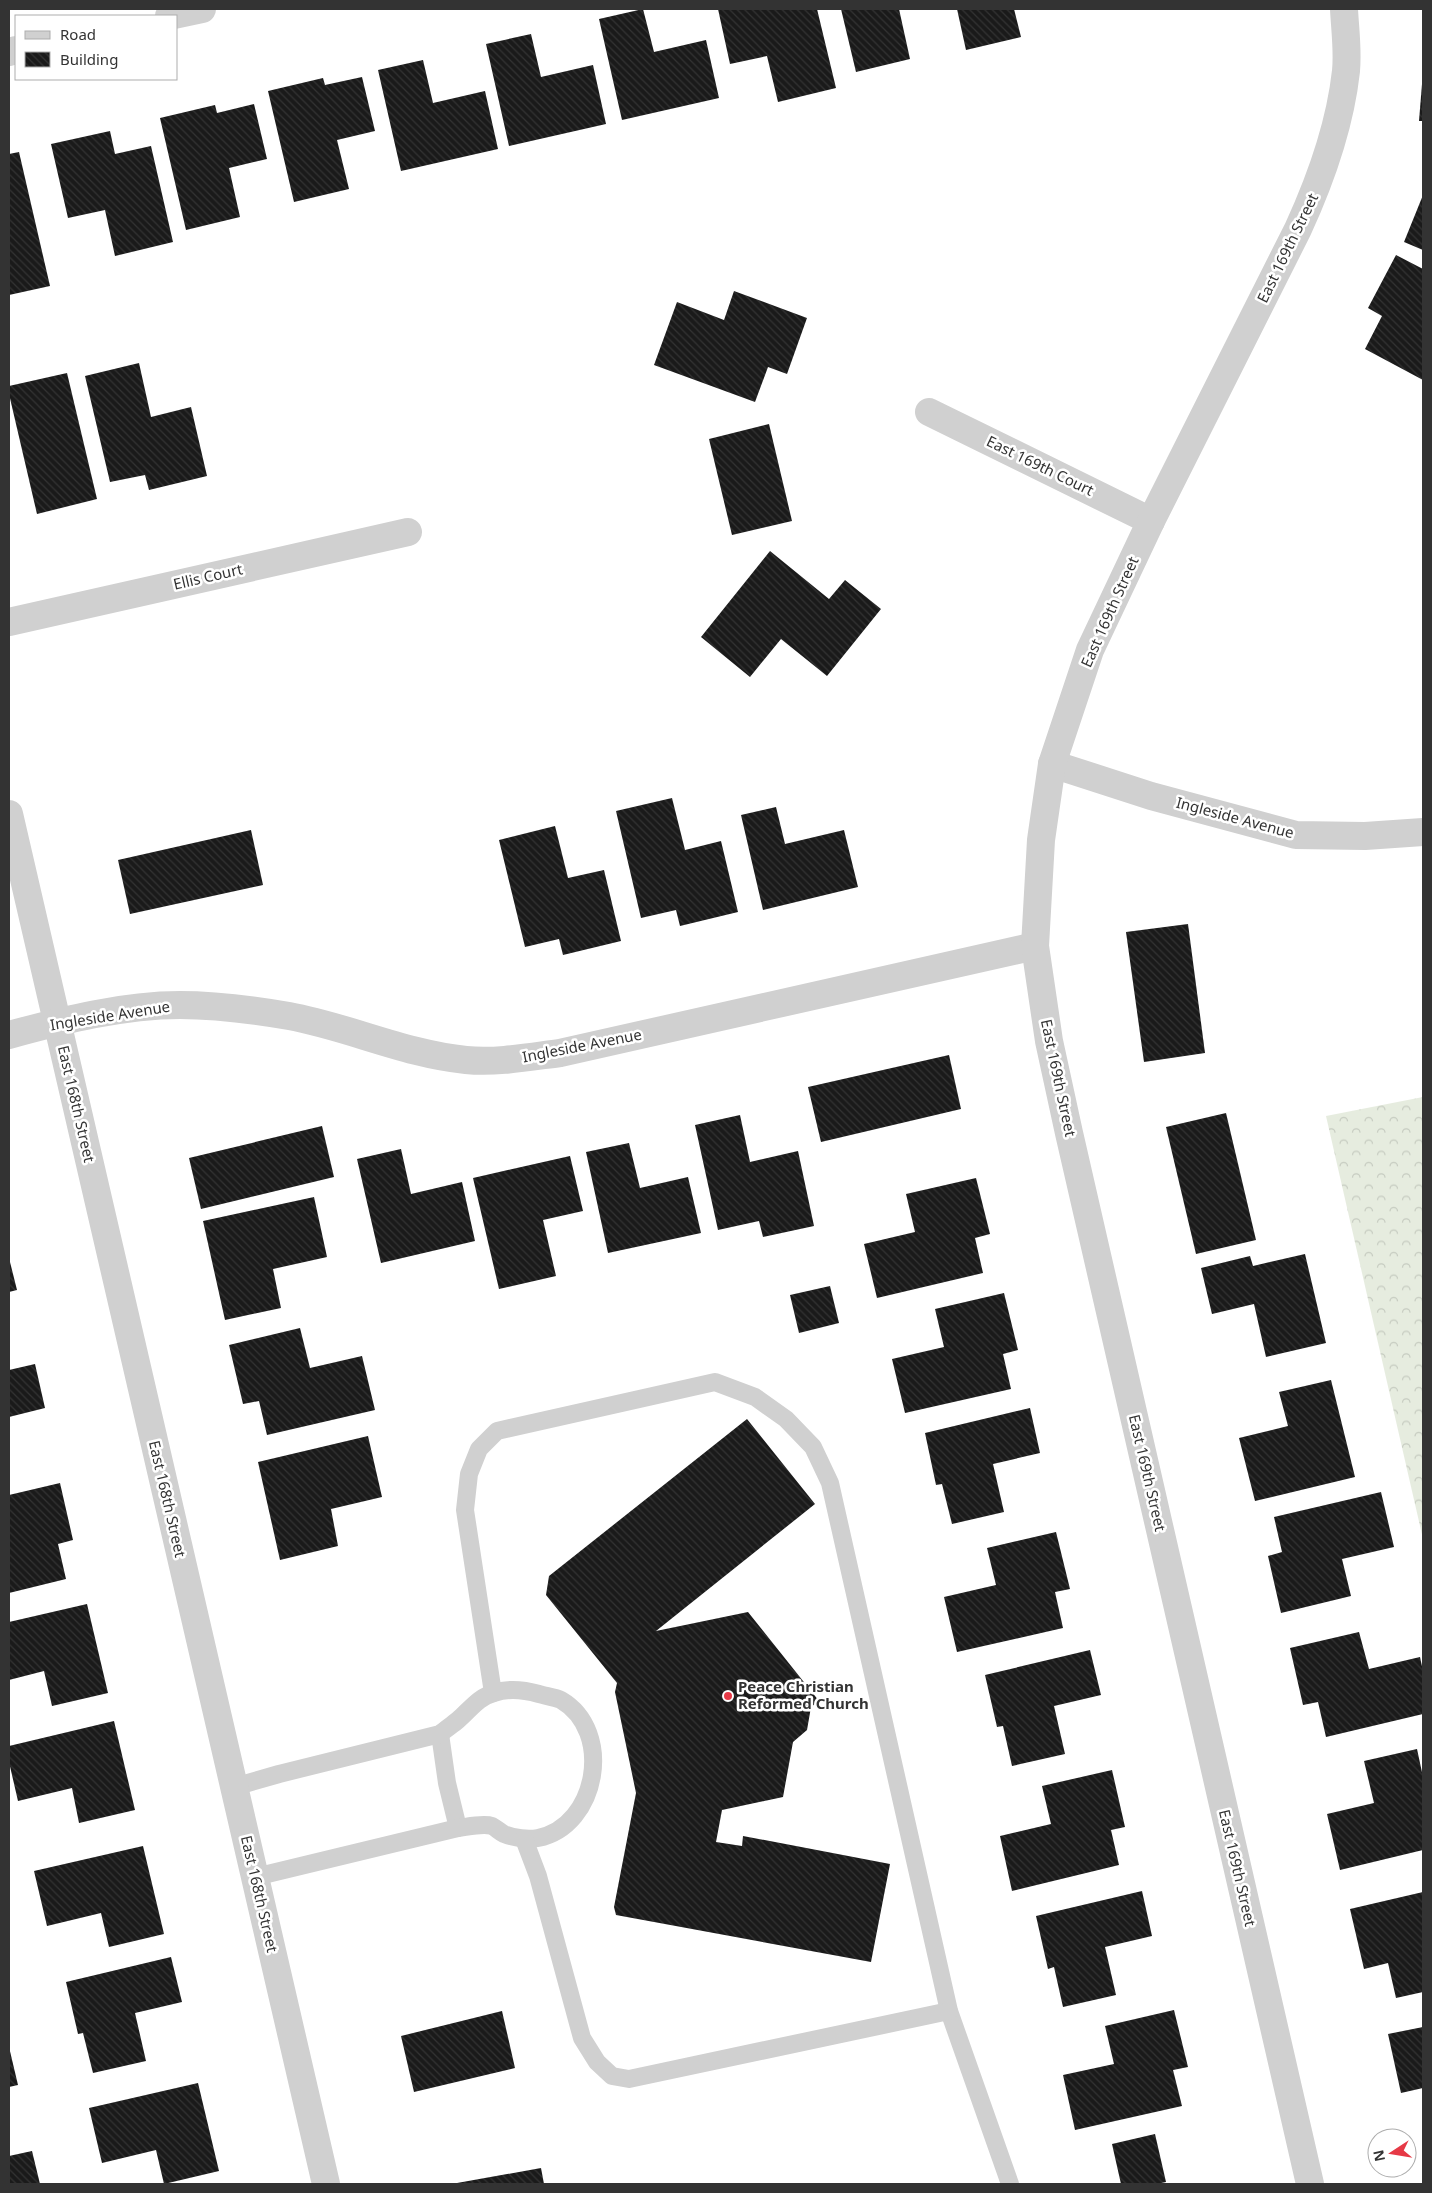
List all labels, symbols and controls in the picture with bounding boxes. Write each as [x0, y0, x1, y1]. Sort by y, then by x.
legend [15, 15, 178, 80]
text: Road [60, 24, 96, 44]
text: Building [60, 49, 118, 69]
street label: East 169th Street [1252, 189, 1323, 306]
street label: East 169th Court [983, 430, 1098, 500]
street label: East 169th Street [1076, 552, 1143, 670]
street label: Ellis Court [171, 558, 245, 594]
street label: Ingleside Avenue [1174, 792, 1296, 842]
street label: Ingleside Avenue [48, 996, 171, 1034]
street label: East 169th Street [1037, 1017, 1081, 1139]
street label: Ingleside Avenue [520, 1024, 643, 1066]
street label: East 168th Street [54, 1043, 100, 1165]
street label: East 169th Street [1125, 1412, 1171, 1534]
street label: East 168th Street [145, 1438, 191, 1560]
place label: Peace Christian Reformed Church [738, 1676, 869, 1713]
marker: Peace Christian Reformed Church [722, 1690, 734, 1702]
street label: East 169th Street [1215, 1807, 1261, 1929]
street label: East 168th Street [237, 1833, 283, 1955]
north arrow [1367, 2128, 1417, 2178]
text: N [1368, 2148, 1389, 2163]

